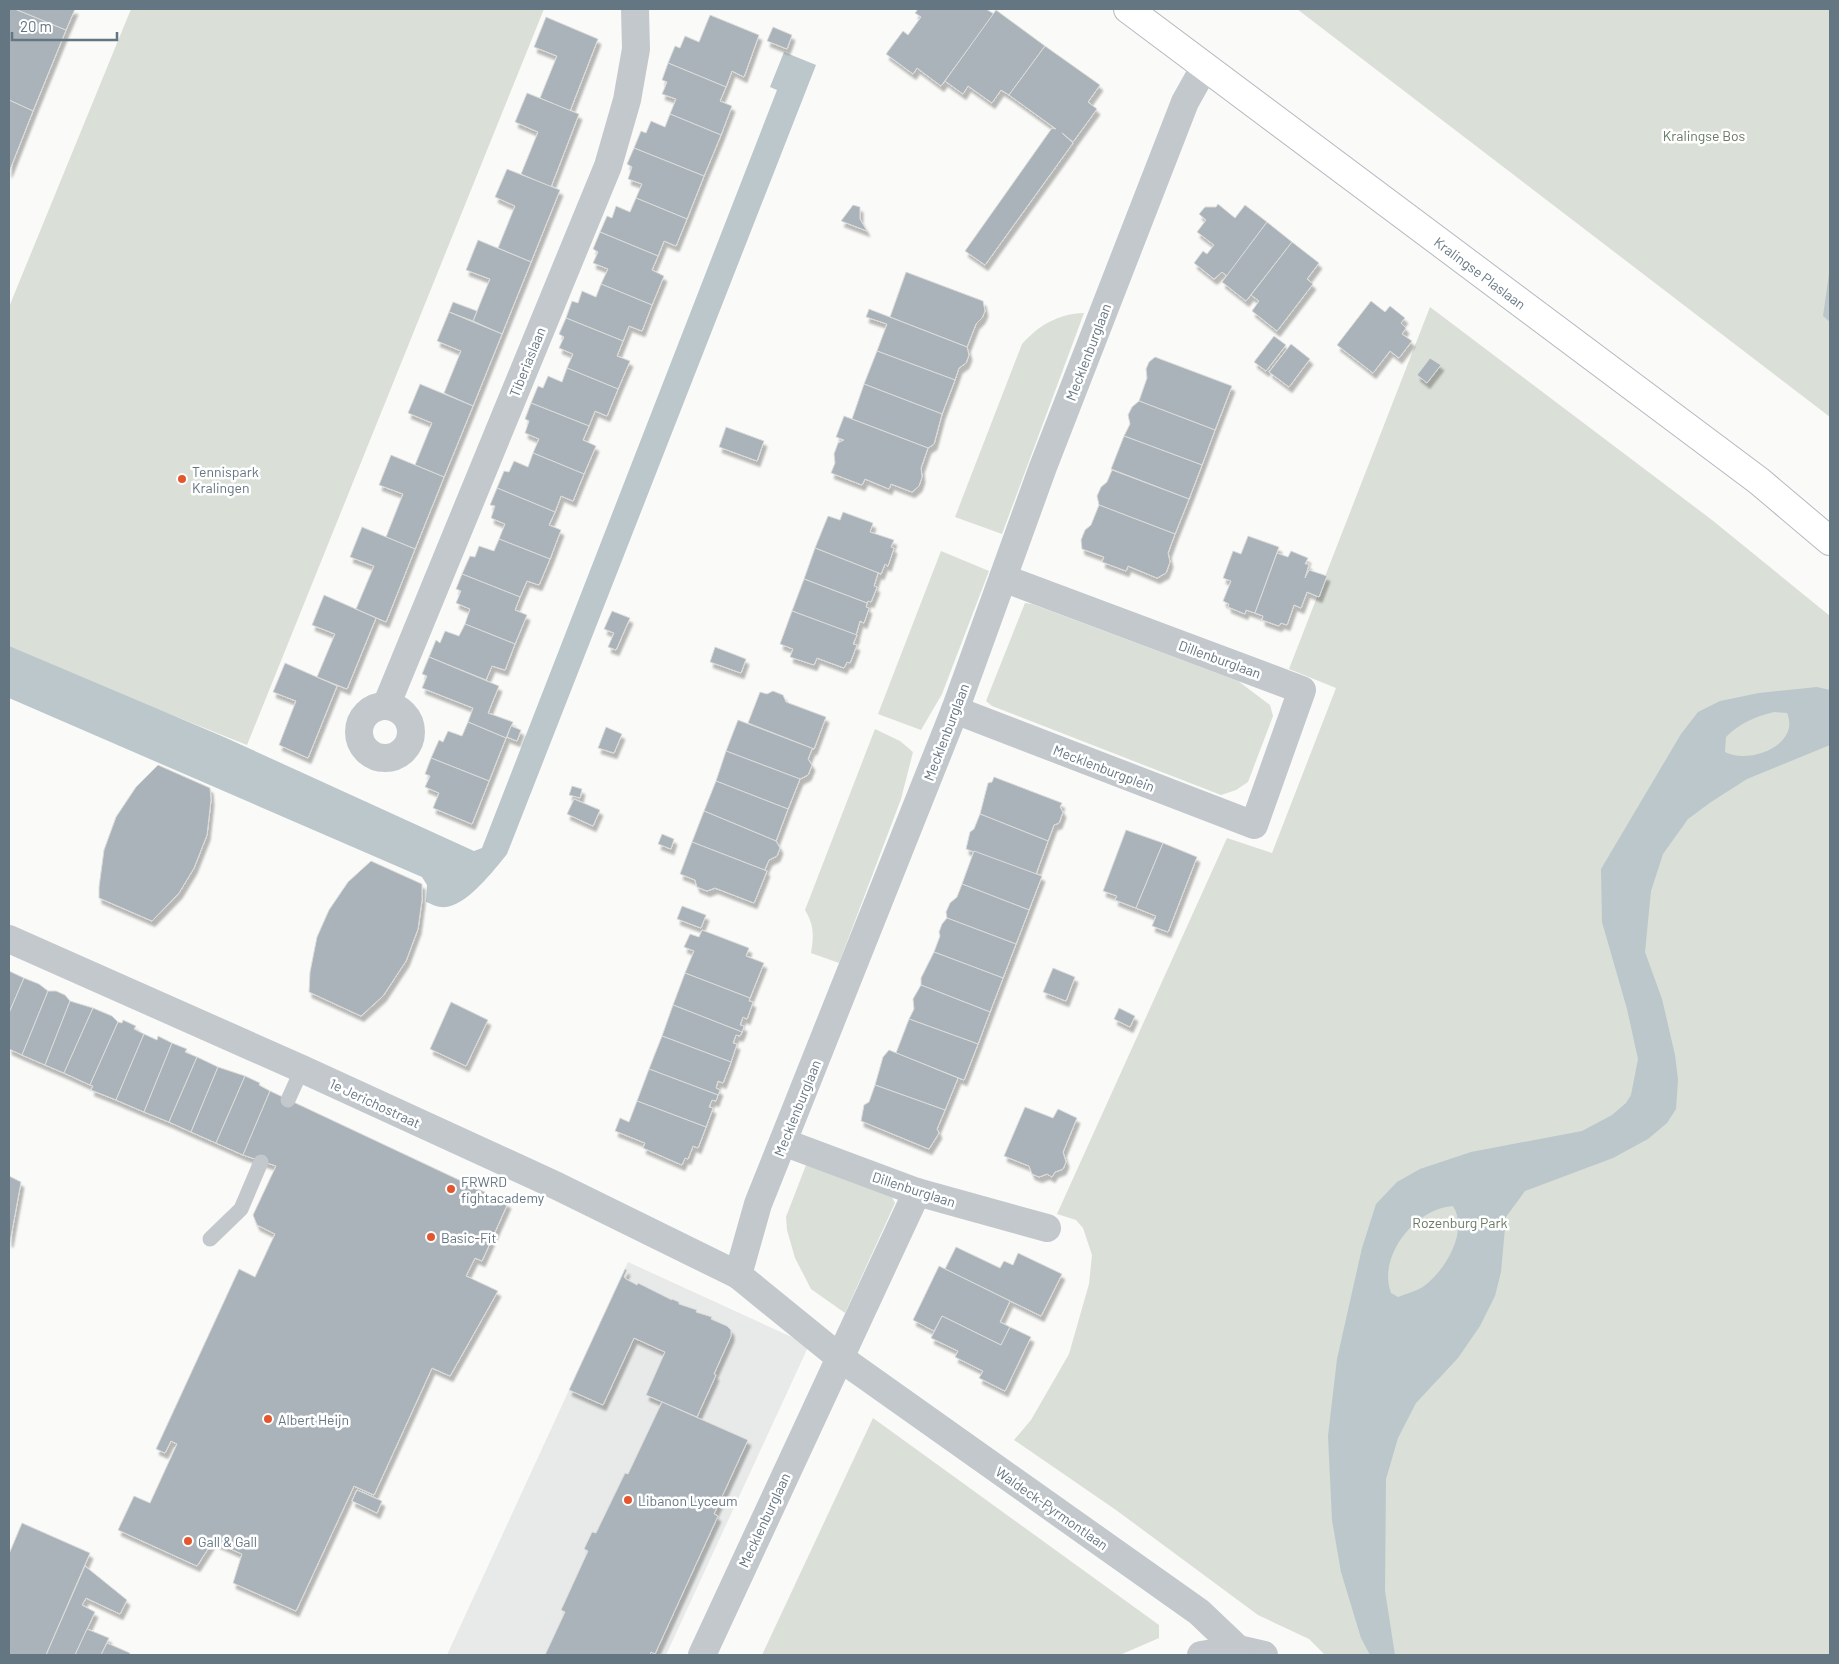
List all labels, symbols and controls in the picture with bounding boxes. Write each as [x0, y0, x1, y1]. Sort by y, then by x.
scale bar [12, 10, 118, 42]
text: 20 m [20, 17, 52, 35]
park label: Kralingse Bos [1663, 127, 1746, 144]
street label: Kralingse Plaslaan [1431, 233, 1530, 312]
street label: Mecklenburglaan [1062, 301, 1114, 403]
street label: Tiberiaslaan [505, 325, 549, 399]
place label: Tennispark Kralingen [192, 463, 259, 496]
marker: Tennispark Kralingen [176, 473, 188, 485]
street label: Dillenburglaan [1177, 636, 1263, 682]
street label: Mecklenburglaan [920, 681, 972, 783]
street label: Mecklenburgplein [1051, 741, 1157, 795]
street label: Mecklenburglaan [770, 1057, 824, 1159]
street label: 1e Jerichostraat [327, 1075, 423, 1131]
street label: Dillenburglaan [870, 1168, 958, 1210]
place label: FRWRD fightacademy [461, 1173, 545, 1206]
marker: FRWRD fightacademy [445, 1183, 457, 1195]
park label: Rozenburg Park [1412, 1214, 1508, 1231]
place label: Basic-Fit [441, 1229, 497, 1246]
marker: Basic-Fit [425, 1231, 437, 1243]
place label: Albert Heijn [278, 1411, 349, 1428]
marker: Albert Heijn [262, 1413, 274, 1425]
street label: Waldeck-Pyrmontlaan [993, 1463, 1111, 1553]
street label: Mecklenburglaan [735, 1470, 793, 1570]
place label: Libanon Lyceum [638, 1492, 738, 1509]
marker: Libanon Lyceum [622, 1494, 634, 1506]
place label: Gall & Gall [198, 1533, 257, 1550]
marker: Gall & Gall [182, 1535, 194, 1547]

